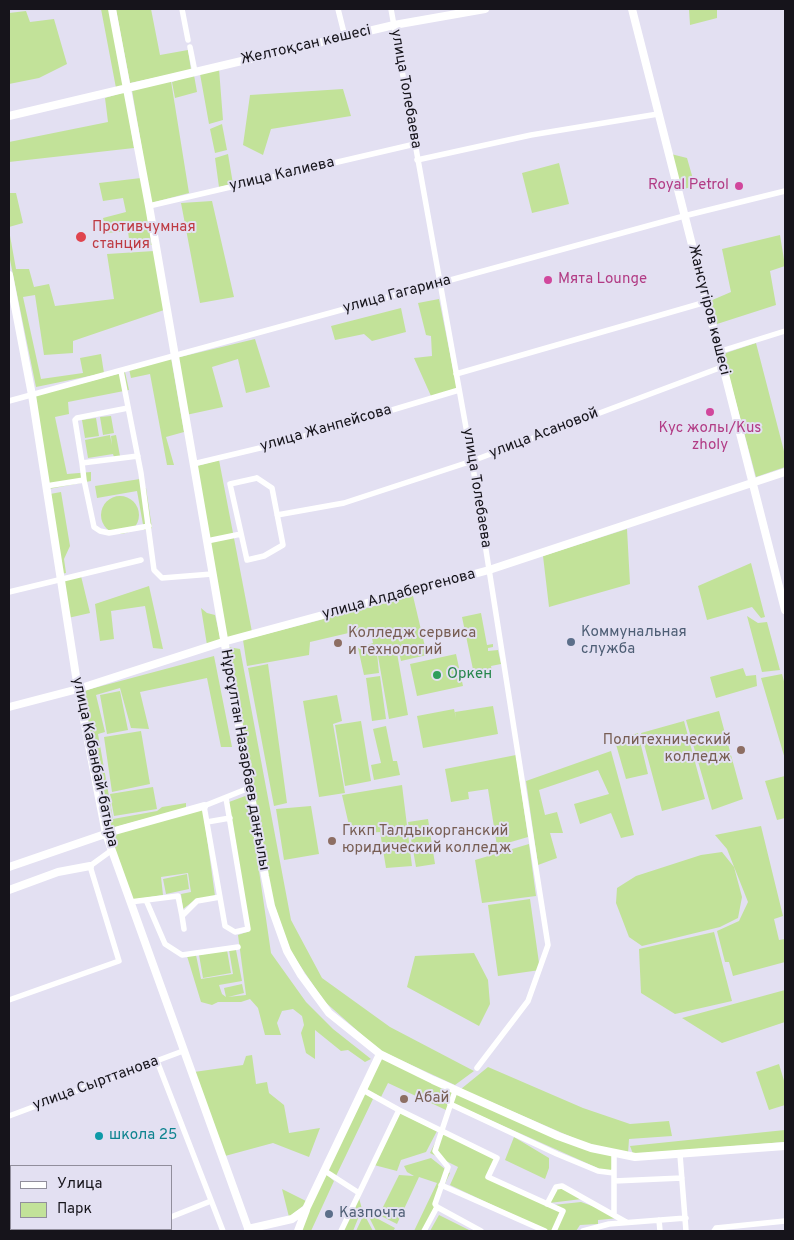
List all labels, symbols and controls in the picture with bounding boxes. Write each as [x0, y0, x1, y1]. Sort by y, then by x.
street label: Желтоқсан көшесі [239, 22, 373, 70]
street label: улица Толебаева [386, 28, 424, 150]
street label: улица Калиева [228, 154, 336, 196]
place label: Royal Petrol [648, 177, 729, 195]
marker: Royal Petrol [733, 180, 745, 192]
place label: Противчумная станция [92, 219, 196, 254]
marker: Противчумная станция [74, 230, 88, 244]
street label: Жансүгіров көшесі [683, 243, 733, 377]
place label: Мята Lounge [558, 271, 647, 289]
street label: улица Гагарина [341, 272, 453, 318]
marker: Мята Lounge [542, 274, 554, 286]
street label: улица Жанпейсова [258, 402, 394, 456]
street label: улица Асановой [487, 405, 601, 463]
marker: Кус жолы/Kus zholy [704, 406, 716, 418]
place label: Кус жолы/Kus zholy [659, 420, 761, 455]
street label: улица Толебаева [458, 427, 494, 549]
street label: улица Алдабергенова [320, 566, 478, 624]
place label: Коммунальная служба [581, 624, 687, 659]
place label: Колледж сервиса и технологий [348, 625, 476, 660]
marker: Коммунальная служба [565, 636, 577, 648]
marker: Колледж сервиса и технологий [332, 637, 344, 649]
street label: Нұрсұлтан Назарбаев даңғылы [216, 648, 272, 872]
place label: Оркен [447, 666, 492, 684]
marker: Оркен [431, 669, 443, 681]
street label: улица Кабанбай-батыра [67, 675, 121, 849]
place label: Политехнический колледж [603, 732, 731, 767]
marker: Политехнический колледж [735, 744, 747, 756]
place label: Гккп Талдыкорганский юридический колледж [342, 823, 511, 858]
marker: Гккп Талдыкорганский юридический колледж [326, 835, 338, 847]
street label: улица Сырттанова [31, 1053, 161, 1115]
place label: Абай [414, 1090, 449, 1108]
marker: Абай [398, 1093, 410, 1105]
place label: школа 25 [109, 1127, 177, 1145]
marker: школа 25 [93, 1130, 105, 1142]
legend [10, 1165, 172, 1230]
text: Улица [57, 1175, 102, 1194]
text: Парк [57, 1200, 92, 1219]
place label: Казпочта [339, 1205, 406, 1223]
marker: Казпочта [323, 1208, 335, 1220]

